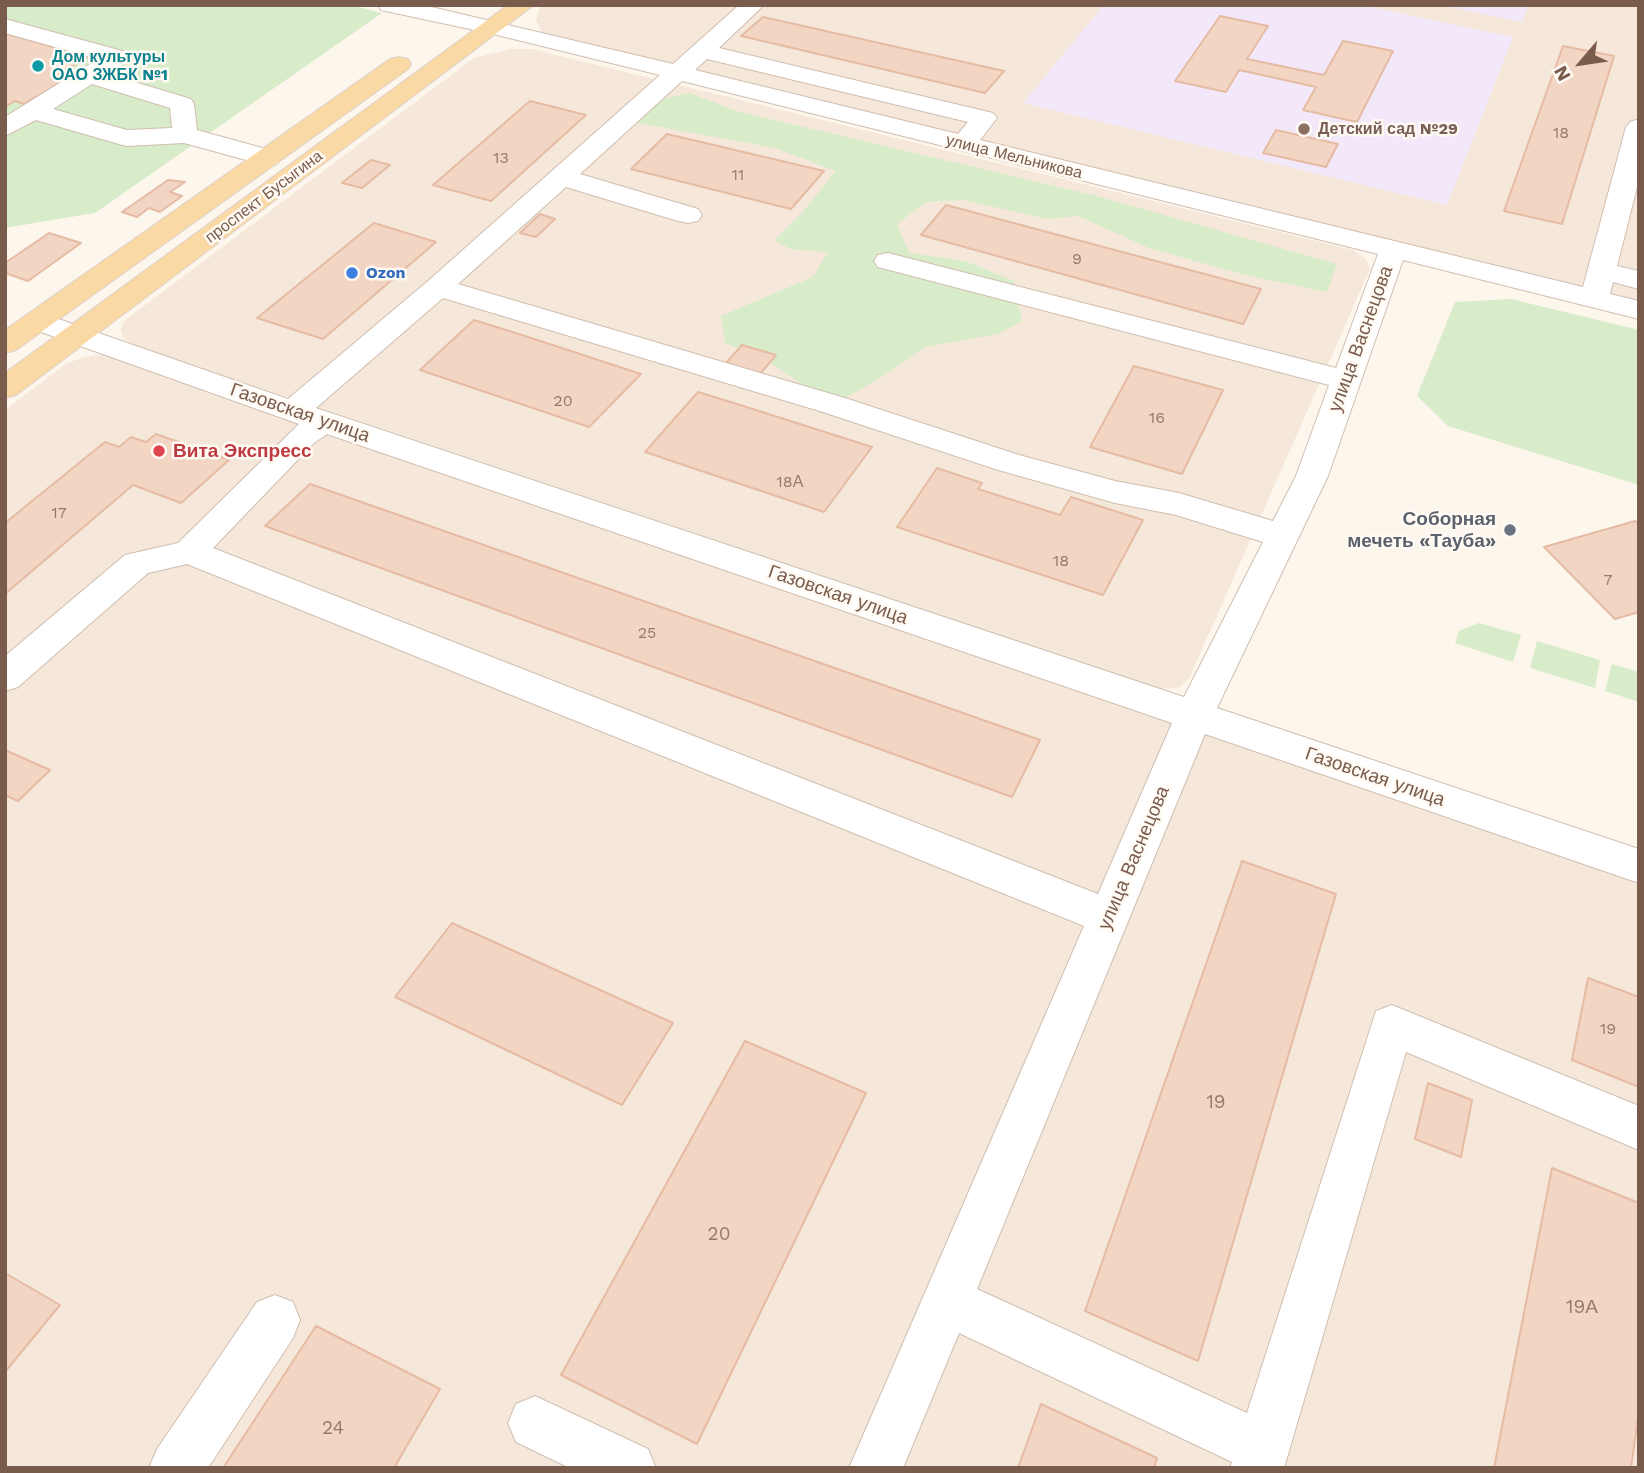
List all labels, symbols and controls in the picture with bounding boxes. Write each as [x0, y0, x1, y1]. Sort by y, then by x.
north arrow [1546, 28, 1616, 98]
place label: Дом культуры ОАО ЗЖБК №1 [52, 47, 168, 85]
marker: Дом культуры ОАО ЗЖБК №1 [30, 58, 46, 74]
text: N [1549, 62, 1576, 85]
place label: Детский сад №29 [1318, 119, 1458, 139]
marker: Детский сад №29 [1296, 121, 1312, 137]
house number: 18 [1553, 123, 1569, 143]
street label: улица Мельникова [944, 131, 1084, 183]
street label: проспект Бусыгина [202, 147, 326, 247]
house number: 13 [493, 148, 509, 168]
house number: 11 [732, 165, 744, 185]
house number: 9 [1072, 249, 1082, 269]
place label: Ozon [366, 263, 405, 283]
street label: улица Васнецова [1324, 263, 1398, 415]
marker: Ozon [344, 265, 360, 281]
street label: Газовская улица [227, 378, 373, 448]
house number: 20 [553, 391, 573, 411]
house number: 16 [1149, 408, 1165, 428]
place label: Вита Экспресс [173, 440, 312, 462]
marker: Вита Экспресс [151, 443, 167, 459]
house number: 18А [777, 472, 803, 492]
house number: 17 [51, 503, 67, 523]
place label: Соборная мечеть «Тауба» [1347, 508, 1496, 552]
marker: Соборная мечеть «Тауба» [1502, 522, 1518, 538]
house number: 18 [1053, 551, 1069, 571]
street label: Газовская улица [765, 560, 911, 630]
house number: 7 [1604, 570, 1612, 590]
house number: 25 [638, 623, 656, 643]
street label: Газовская улица [1302, 742, 1448, 812]
street label: улица Васнецова [1093, 783, 1175, 933]
house number: 19 [1600, 1019, 1616, 1039]
house number: 19 [1206, 1091, 1226, 1113]
house number: 20 [708, 1223, 730, 1245]
house number: 19А [1566, 1296, 1598, 1318]
house number: 24 [322, 1417, 344, 1439]

